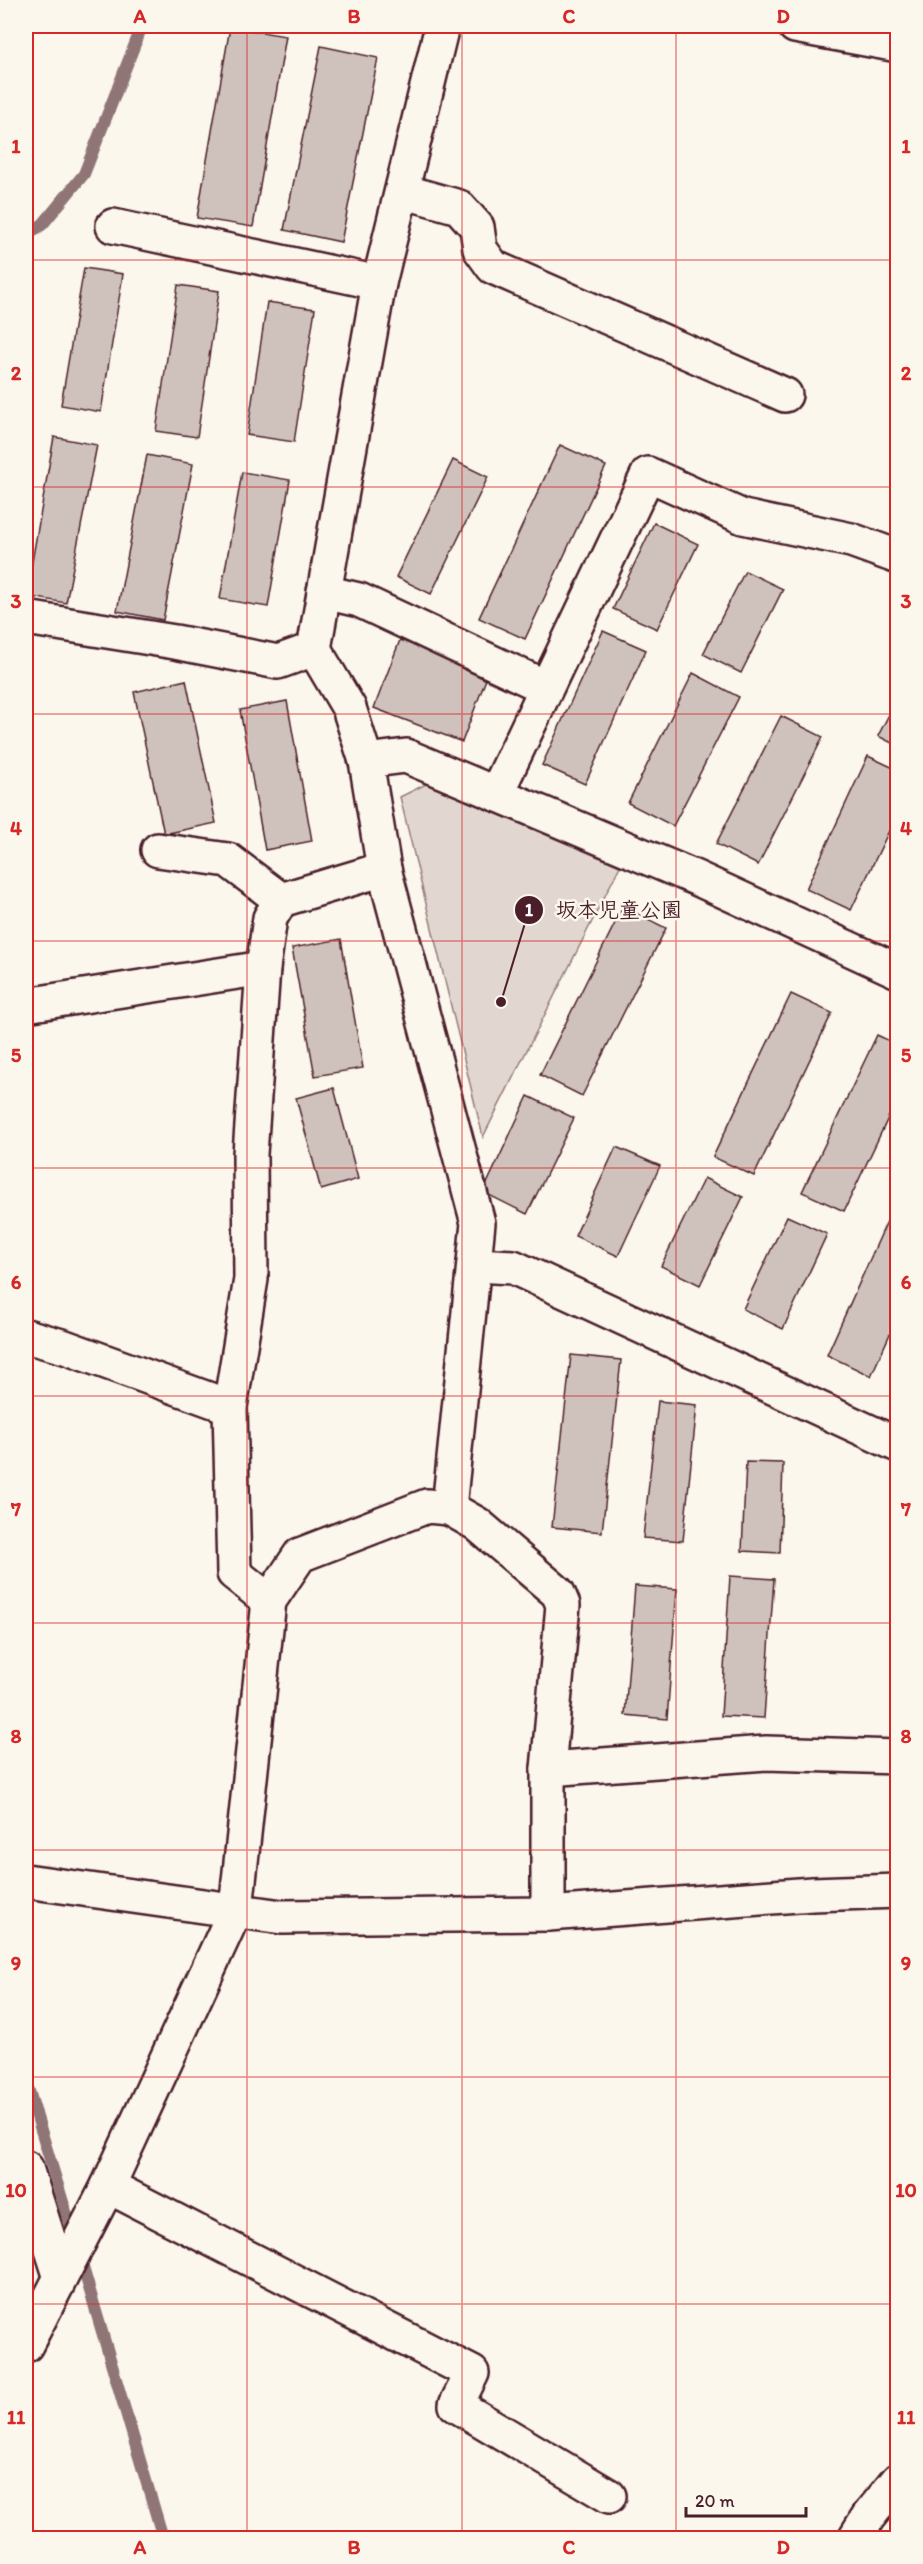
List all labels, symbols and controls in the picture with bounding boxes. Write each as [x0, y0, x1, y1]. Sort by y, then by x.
text: A [133, 4, 147, 28]
text: B [348, 4, 361, 28]
text: C [563, 4, 576, 28]
text: D [776, 4, 790, 28]
text: 1 [11, 134, 21, 158]
text: 1 [901, 134, 911, 158]
text: 2 [11, 361, 22, 385]
text: 2 [901, 361, 912, 385]
text: 3 [11, 589, 22, 613]
text: 3 [901, 589, 912, 613]
text: 4 [10, 816, 22, 840]
text: 4 [900, 816, 912, 840]
callout: 坂本児童公園 [514, 891, 694, 930]
text: 坂本児童公園 [556, 897, 682, 922]
text: 1 [525, 899, 534, 921]
text: 5 [11, 1043, 22, 1067]
text: 5 [901, 1043, 912, 1067]
text: 6 [11, 1270, 22, 1294]
text: 6 [901, 1270, 912, 1294]
text: 7 [10, 1497, 21, 1521]
text: 7 [900, 1497, 911, 1521]
text: 8 [11, 1724, 22, 1748]
text: 8 [901, 1724, 912, 1748]
text: 9 [11, 1951, 21, 1975]
text: 9 [901, 1951, 911, 1975]
text: 10 [5, 2178, 27, 2202]
text: 10 [895, 2178, 917, 2202]
text: 11 [7, 2405, 26, 2429]
text: 11 [897, 2405, 916, 2429]
scale bar [686, 2480, 806, 2518]
text: 20 m [695, 2490, 735, 2512]
text: A [133, 2535, 147, 2559]
text: B [348, 2535, 361, 2559]
text: C [563, 2535, 576, 2559]
text: D [776, 2535, 790, 2559]

